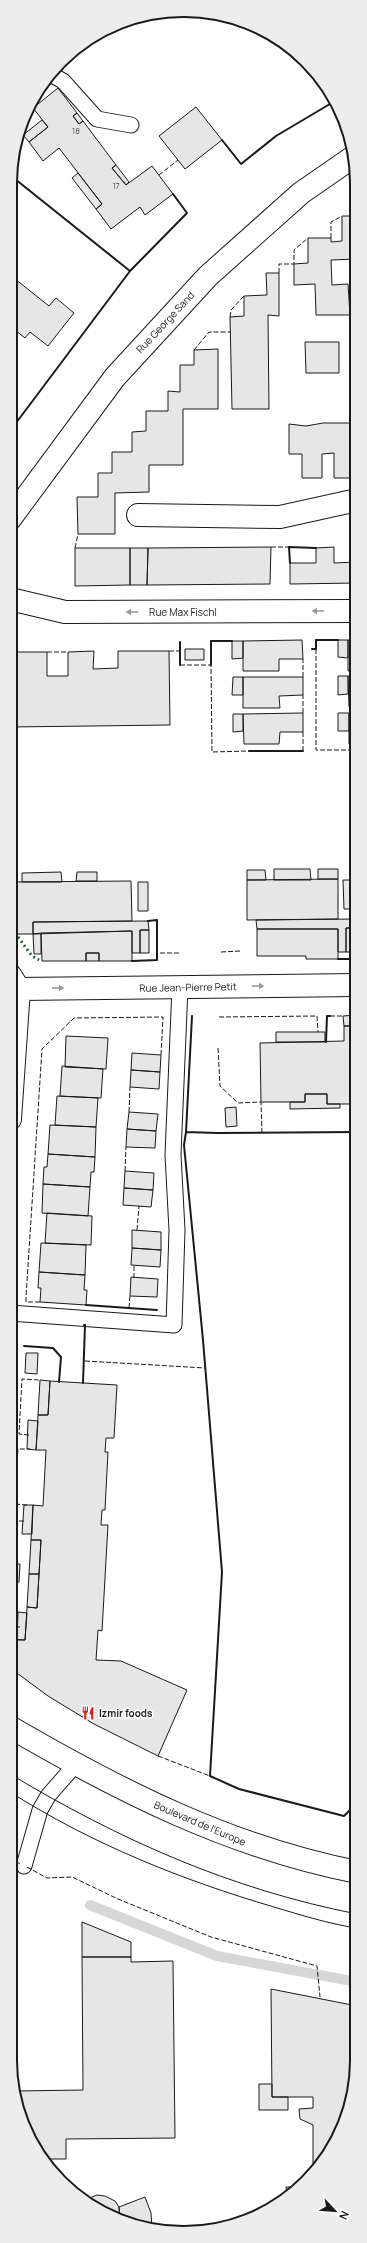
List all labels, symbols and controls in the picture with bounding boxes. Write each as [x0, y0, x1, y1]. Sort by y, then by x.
house number: 18 [72, 125, 80, 136]
house number: 17 [112, 180, 120, 191]
street label: Rue George Sand [133, 288, 197, 356]
street label: Rue Max Fischl [149, 605, 217, 619]
one-way arrow [311, 608, 324, 614]
one-way arrow [125, 609, 138, 615]
street label: Rue Jean-Pierre Petit [139, 979, 237, 995]
one-way arrow [252, 983, 265, 989]
one-way arrow [52, 985, 65, 991]
restaurant icon: Izmir foods [80, 1705, 96, 1721]
place label: Izmir foods [99, 1706, 153, 1720]
street label: Boulevard de l'Europe [152, 1797, 248, 1849]
north arrow [315, 2191, 355, 2231]
text: N [336, 2209, 353, 2223]

